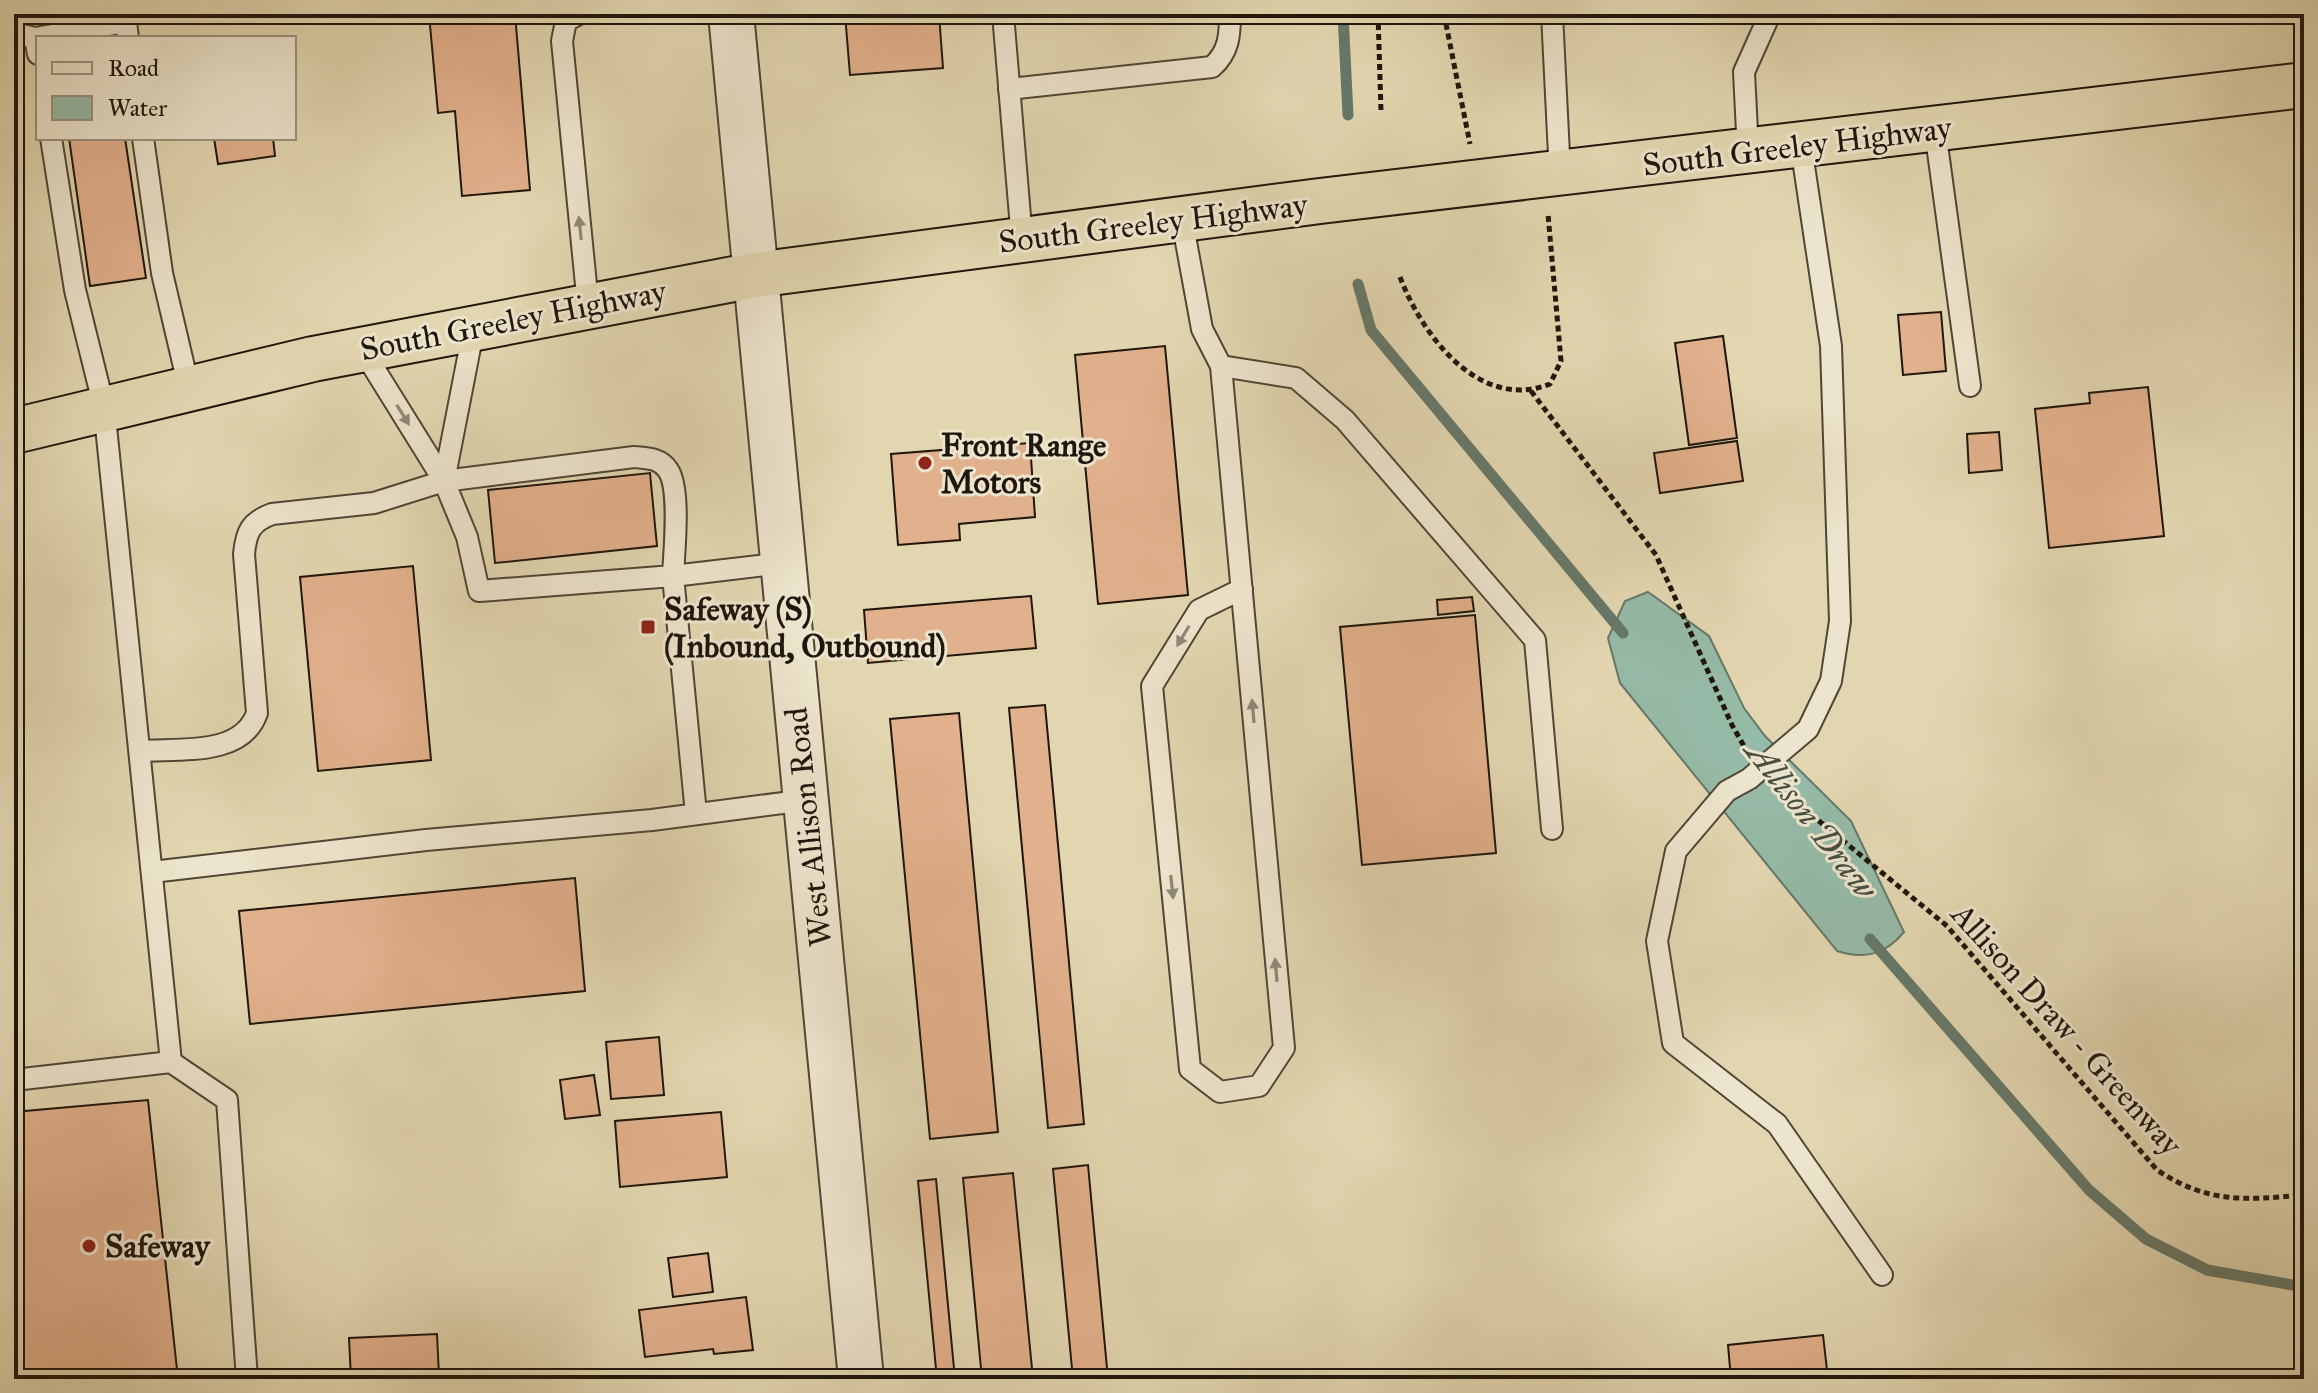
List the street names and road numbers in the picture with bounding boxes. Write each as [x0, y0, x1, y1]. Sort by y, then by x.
street label: South Greeley Highway [1640, 108, 1955, 185]
street label: South Greeley Highway [996, 185, 1311, 262]
street label: South Greeley Highway [357, 271, 670, 369]
street label: West Allison Road [777, 705, 840, 949]
street label: Allison Draw - Greenway [1942, 894, 2191, 1164]

